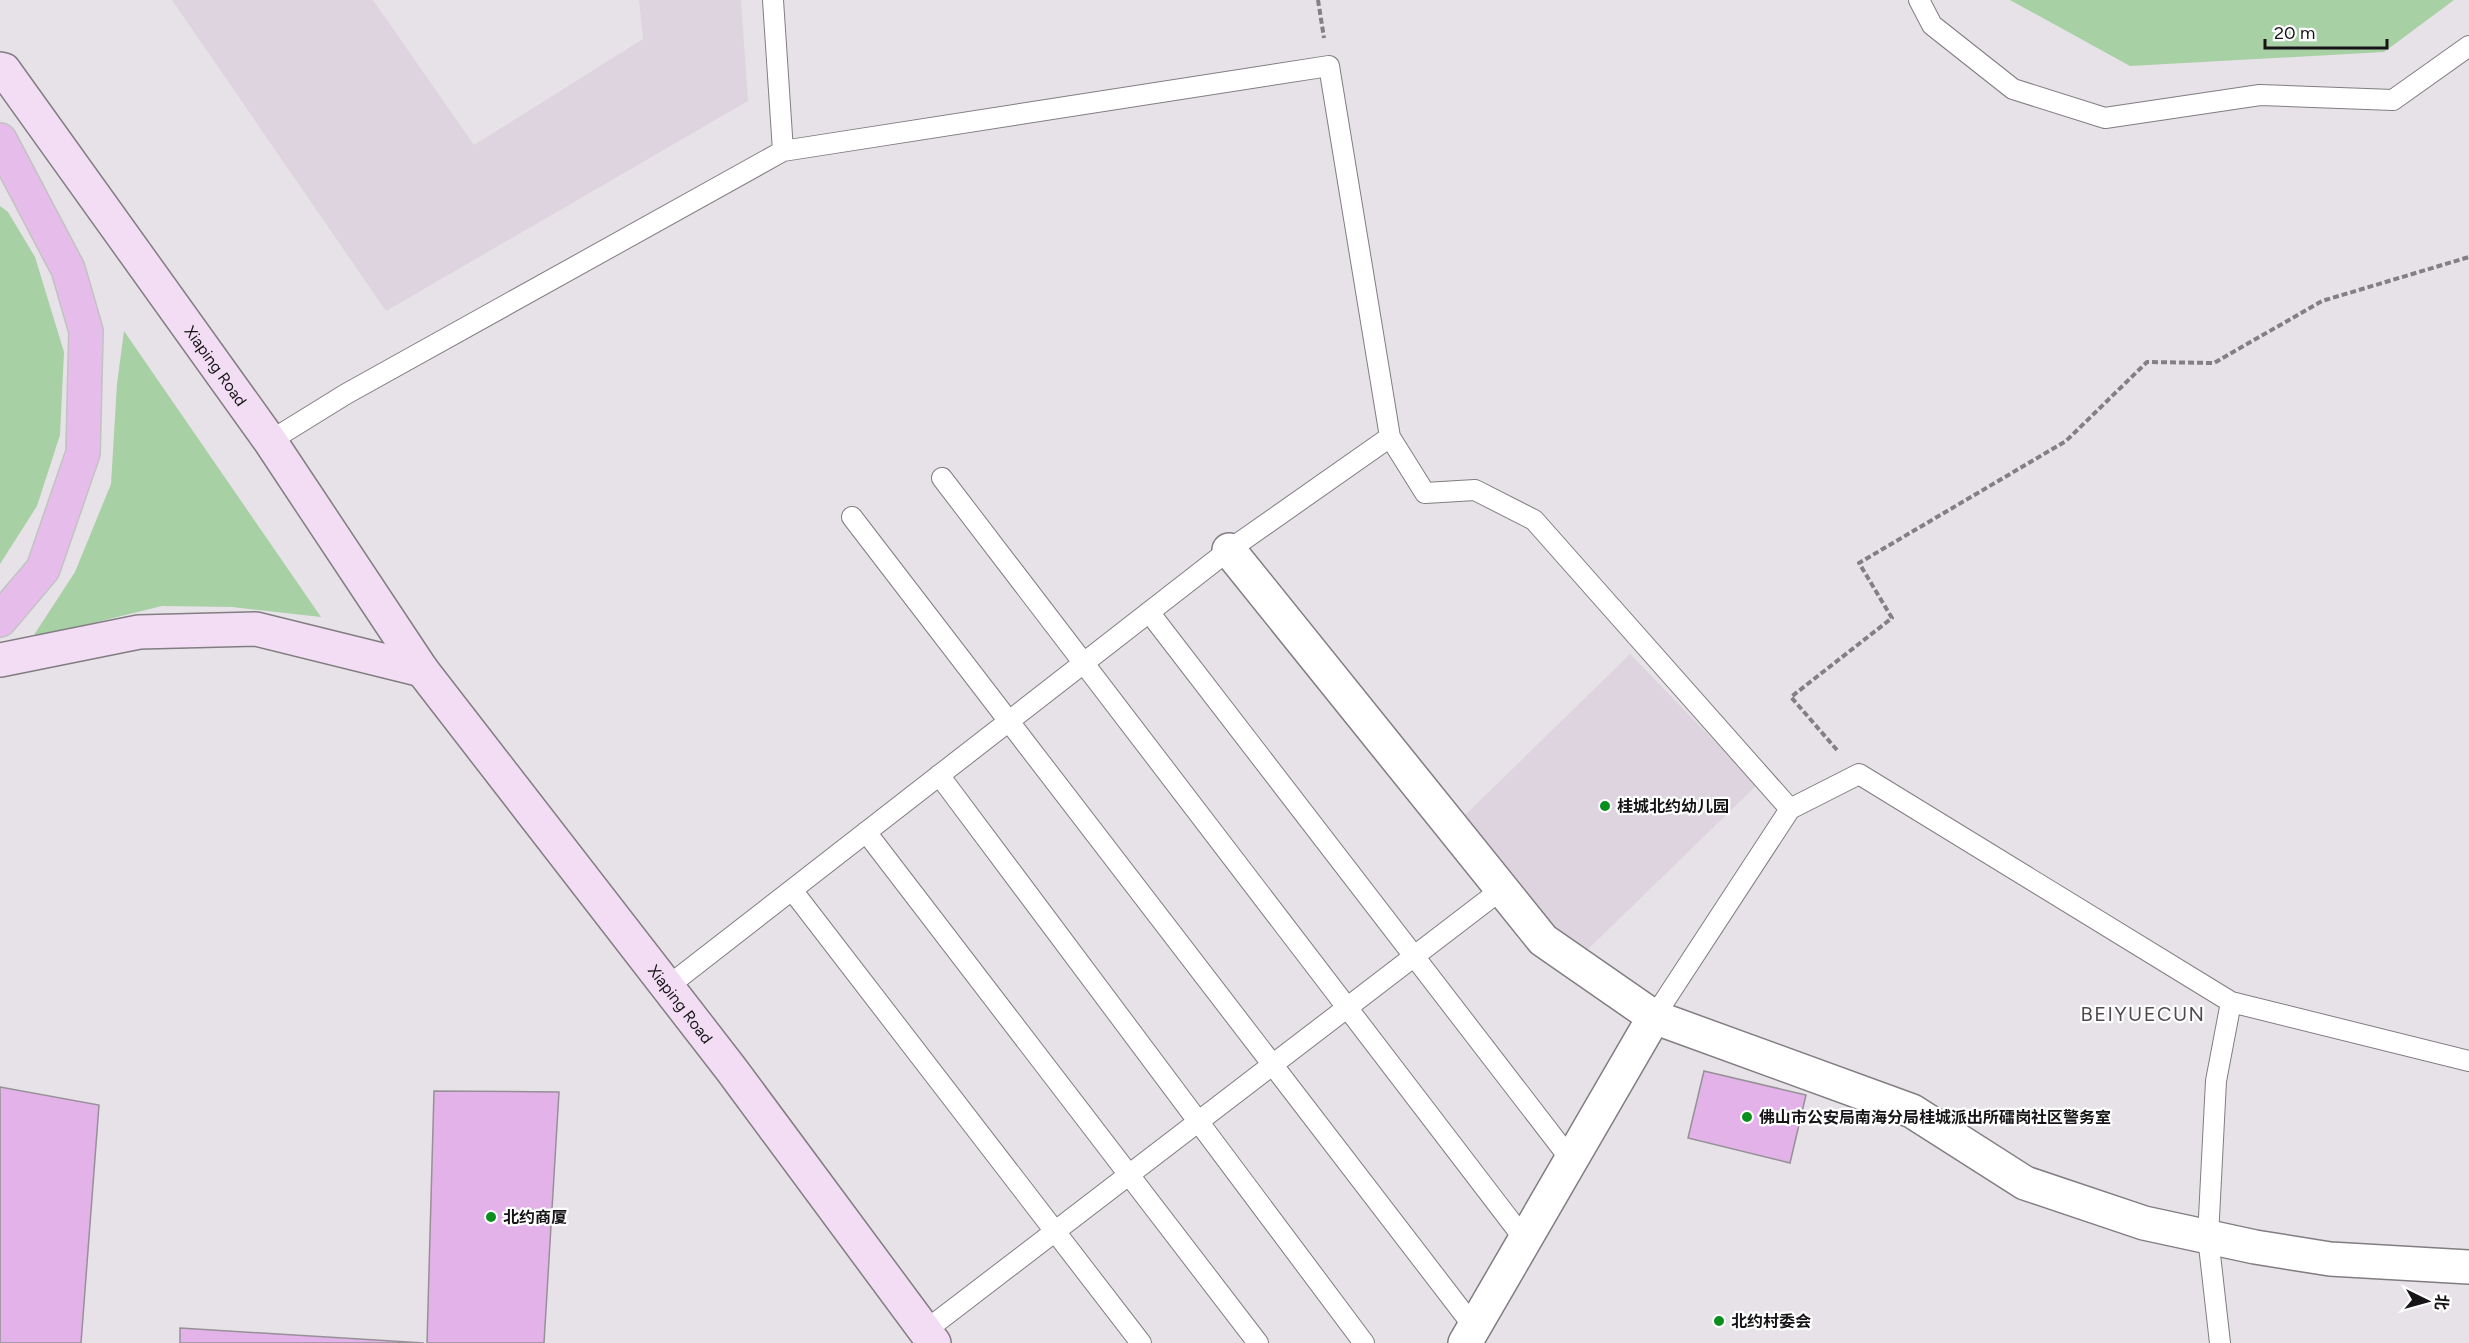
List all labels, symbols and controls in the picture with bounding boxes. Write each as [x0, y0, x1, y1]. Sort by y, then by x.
scale bar [2265, 12, 2386, 50]
text: 20 m [2274, 22, 2315, 44]
street label: Xiaping Road [180, 322, 251, 410]
place label: 桂城北约幼儿园 [1617, 797, 1729, 816]
marker: 桂城北约幼儿园 [1598, 799, 1612, 813]
street label: Xiaping Road [644, 961, 717, 1047]
district label: BEIYUECUN [2080, 1002, 2206, 1026]
place label: 佛山市公安局南海分局桂城派出所礌岗社区警务室 [1759, 1108, 2111, 1127]
marker: 佛山市公安局南海分局桂城派出所礌岗社区警务室 [1740, 1110, 1754, 1124]
place label: 北约商厦 [503, 1208, 567, 1227]
marker: 北约商厦 [484, 1210, 498, 1224]
north arrow [2397, 1271, 2457, 1331]
text: 北 [2431, 1293, 2452, 1311]
place label: 北约村委会 [1731, 1312, 1811, 1331]
marker: 北约村委会 [1712, 1314, 1726, 1328]

